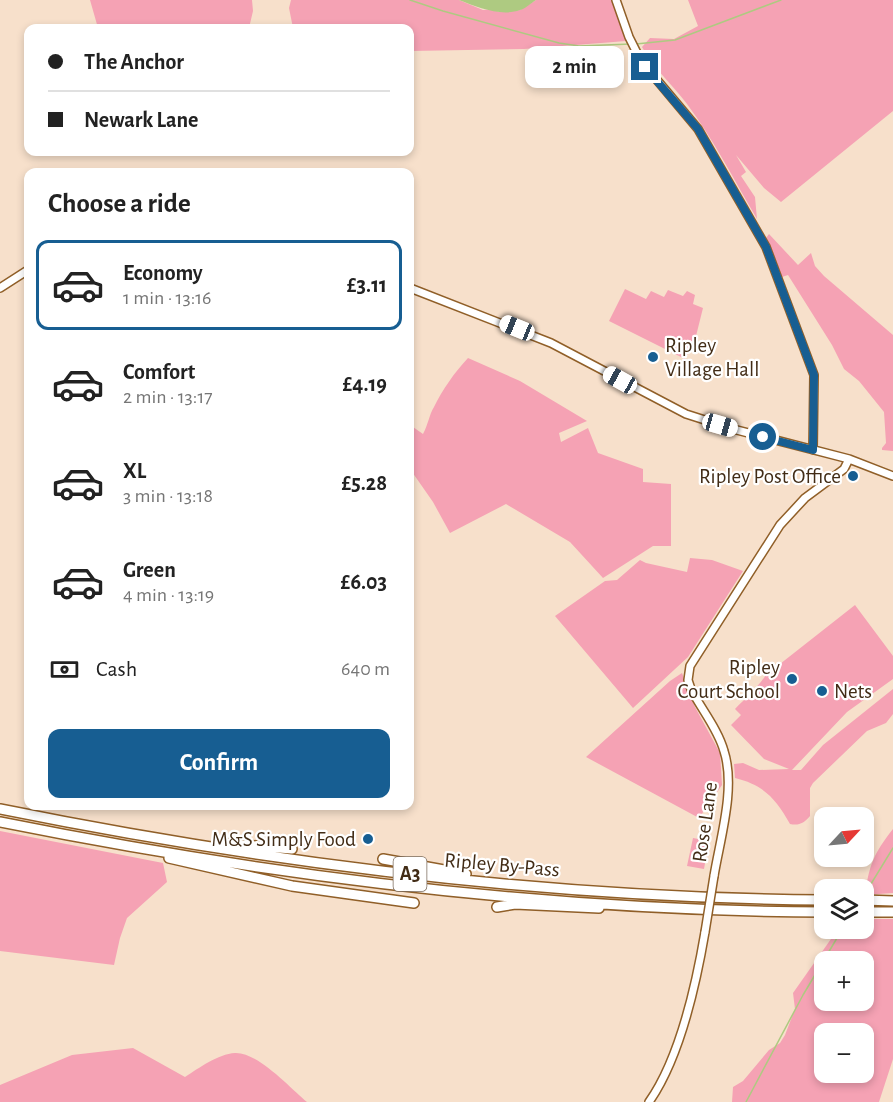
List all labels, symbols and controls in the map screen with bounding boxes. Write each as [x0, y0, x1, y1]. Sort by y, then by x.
callout: 2 min [525, 46, 624, 88]
text: The Anchor [84, 51, 184, 73]
route end [631, 53, 658, 80]
text: 2 min [552, 57, 597, 77]
text: Newark Lane [84, 109, 198, 131]
text: Choose a ride [48, 190, 191, 217]
icon: car [51, 258, 105, 312]
text: Economy [123, 262, 203, 284]
text: £3.11 [347, 274, 387, 296]
text: 1 min · 13:16 [123, 288, 212, 308]
car [497, 313, 537, 343]
place label: Ripley Village Hall [665, 335, 759, 380]
marker: Ripley Village Hall [646, 350, 660, 364]
icon: car [51, 357, 105, 411]
text: Comfort [123, 361, 195, 383]
car [600, 363, 640, 397]
text: £4.19 [343, 373, 387, 395]
text: 2 min · 13:17 [123, 387, 213, 407]
car [700, 411, 740, 439]
route start [749, 423, 776, 450]
icon: car [51, 456, 105, 510]
text: XL [123, 460, 146, 482]
place label: Ripley Post Office [699, 466, 841, 487]
marker: Ripley Post Office [846, 469, 860, 483]
text: £5.28 [341, 472, 387, 494]
text: 3 min · 13:18 [123, 486, 213, 506]
icon: car [51, 555, 105, 609]
text: Green [123, 559, 176, 581]
text: £6.03 [341, 571, 387, 593]
text: 4 min · 13:19 [123, 585, 214, 605]
icon: cash [48, 653, 81, 686]
place label: Ripley Court School [677, 657, 780, 702]
text: Cash [96, 658, 137, 680]
text: 640 m [341, 659, 390, 679]
marker: Ripley Court School [785, 672, 799, 686]
place label: Nets [834, 681, 872, 702]
marker: Nets [815, 684, 829, 698]
button: Confirm [48, 729, 390, 798]
street label: Rose Lane [689, 780, 721, 864]
north arrow [814, 807, 874, 867]
map controls [814, 807, 874, 1083]
place label: M&S Simply Food [212, 829, 356, 850]
marker: M&S Simply Food [361, 832, 375, 846]
street label: Ripley By-Pass [443, 849, 561, 881]
road number: A3 [394, 857, 426, 891]
button: layers [814, 879, 874, 939]
button: + [814, 951, 874, 1011]
button: − [814, 1023, 874, 1083]

